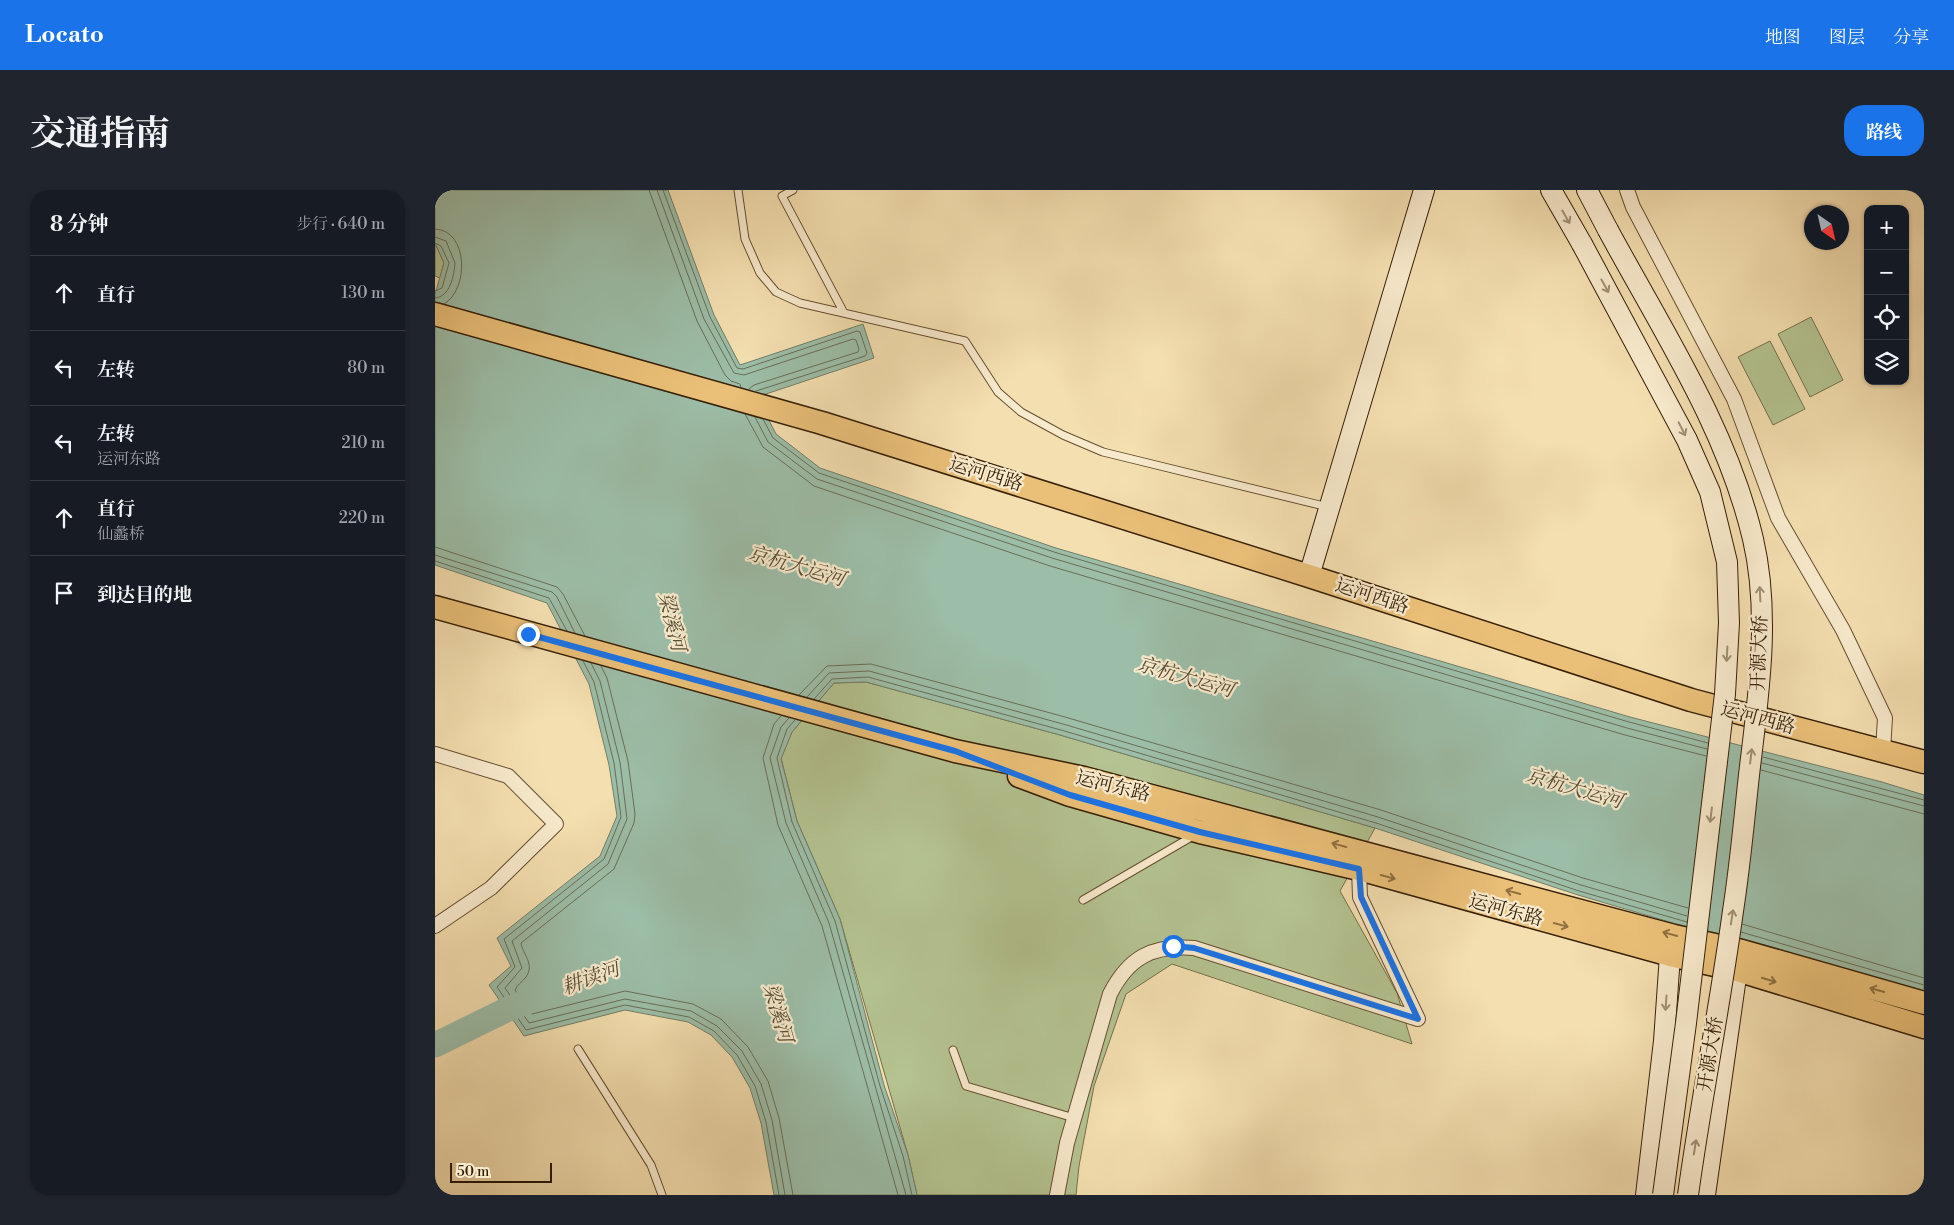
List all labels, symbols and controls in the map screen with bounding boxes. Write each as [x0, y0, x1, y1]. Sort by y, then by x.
text: Locato [25, 20, 104, 50]
text: 地图 [1765, 26, 1801, 49]
text: 图层 [1829, 26, 1865, 49]
text: 分享 [1893, 26, 1929, 49]
button: 路线 [1844, 105, 1924, 156]
text: 交通指南 [30, 113, 170, 156]
north arrow [1804, 205, 1849, 250]
map controls [1864, 205, 1909, 385]
button: + [1864, 205, 1909, 250]
one-way arrow [1562, 209, 1572, 223]
text: 8 分钟 [50, 212, 109, 238]
text: 步行 · 640 m [296, 214, 385, 234]
button: − [1864, 250, 1909, 295]
icon: ahead [50, 279, 78, 307]
one-way arrow [1600, 279, 1610, 294]
text: 直行 [97, 283, 135, 307]
text: 130 m [341, 283, 385, 303]
button: locate [1864, 295, 1909, 340]
button: layers [1864, 340, 1909, 385]
icon: left [50, 354, 78, 382]
text: 左转 [97, 358, 135, 382]
text: 80 m [347, 358, 385, 378]
text: 左转 [97, 422, 135, 446]
one-way arrow [1677, 422, 1687, 437]
icon: left [50, 429, 78, 457]
text: 210 m [341, 433, 385, 453]
text: 运河东路 [97, 449, 161, 469]
street label: 运河西路 [946, 451, 1026, 497]
text: 直行 [97, 497, 135, 521]
icon: ahead [50, 504, 78, 532]
text: 220 m [339, 508, 385, 528]
text: 仙蠡桥 [97, 524, 145, 544]
water label: 京杭大运河 [744, 541, 850, 594]
street label: 运河西路 [1332, 573, 1412, 619]
icon: arrive [50, 579, 78, 607]
text: 到达目的地 [97, 583, 192, 607]
one-way arrow [1756, 586, 1765, 602]
water label: 梁溪河 [652, 590, 691, 657]
street label: 开源大桥 [1746, 615, 1772, 691]
route end [517, 623, 540, 646]
one-way arrow [1723, 645, 1732, 661]
water label: 京杭大运河 [1133, 652, 1239, 705]
street label: 运河西路 [1718, 697, 1798, 739]
one-way arrow [1746, 748, 1756, 764]
water label: 京杭大运河 [1522, 763, 1628, 816]
street label: 运河东路 [1073, 765, 1153, 807]
one-way arrow [1706, 807, 1716, 823]
one-way arrow [1331, 840, 1347, 849]
one-way arrow [1379, 873, 1395, 882]
one-way arrow [1505, 887, 1521, 896]
street label: 运河东路 [1466, 889, 1546, 931]
one-way arrow [1728, 910, 1738, 926]
one-way arrow [1553, 921, 1569, 930]
one-way arrow [1662, 929, 1678, 939]
route start [1162, 935, 1185, 958]
water label: 耕读河 [559, 956, 626, 1001]
one-way arrow [1761, 975, 1777, 985]
water label: 梁溪河 [757, 981, 798, 1048]
one-way arrow [1870, 984, 1886, 994]
one-way arrow [1662, 995, 1671, 1011]
street label: 开源大桥 [1692, 1015, 1728, 1093]
one-way arrow [1690, 1139, 1700, 1155]
scale bar [450, 1160, 553, 1183]
text: 50 m [457, 1163, 489, 1181]

